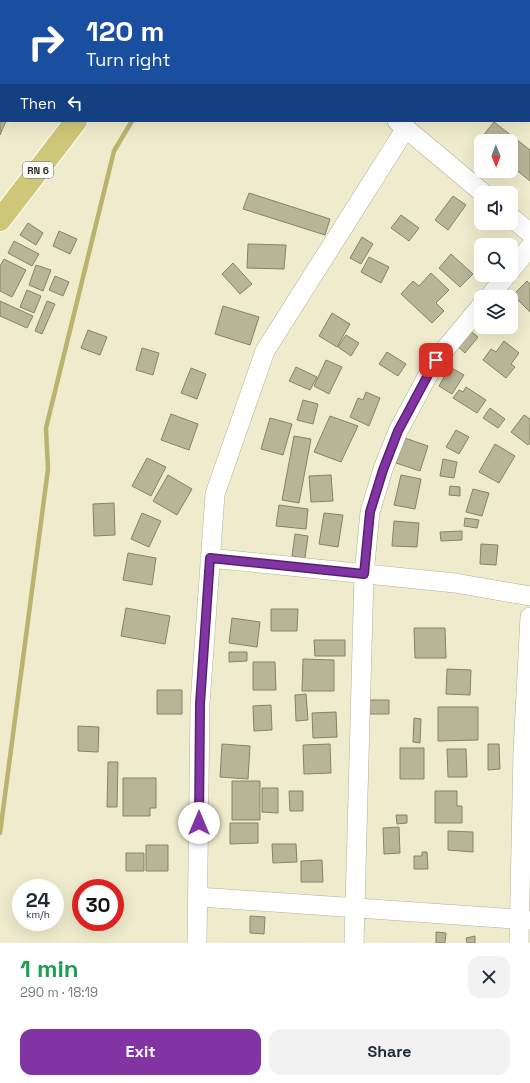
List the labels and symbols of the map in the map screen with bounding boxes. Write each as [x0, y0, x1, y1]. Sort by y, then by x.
north arrow [474, 134, 518, 178]
road number: RN 6 [23, 162, 53, 178]
pin [419, 343, 453, 377]
position arrow [178, 802, 220, 844]
speed limit sign: 30 [72, 879, 124, 931]

